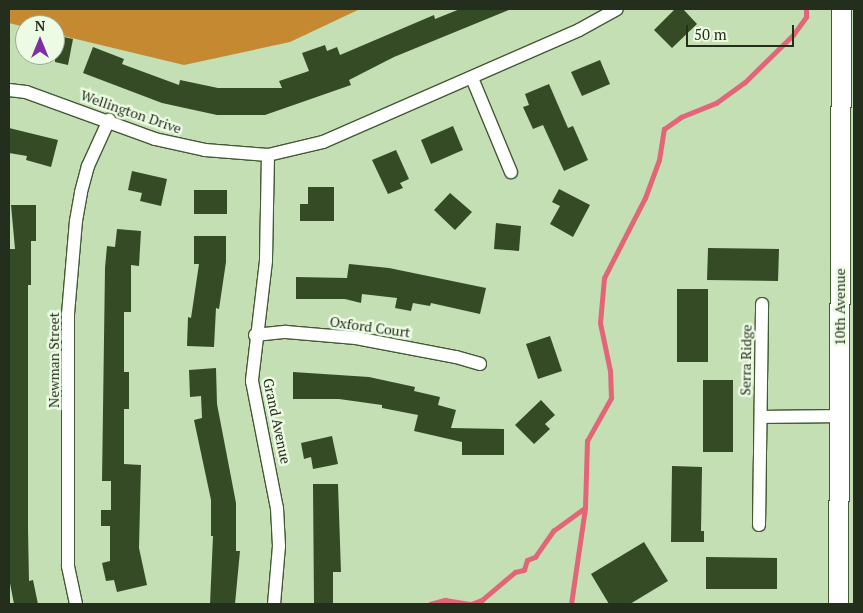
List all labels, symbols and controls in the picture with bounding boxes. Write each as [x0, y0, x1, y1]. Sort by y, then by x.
north arrow [15, 15, 65, 65]
scale bar [688, 15, 796, 47]
text: N [35, 16, 45, 35]
text: 50 m [694, 24, 727, 44]
street label: Wellington Drive [78, 87, 184, 137]
street label: 10th Avenue [832, 268, 848, 346]
street label: Newman Street [46, 312, 62, 408]
street label: Oxford Court [329, 313, 411, 341]
street label: Serra Ridge [737, 324, 755, 396]
street label: Grand Avenue [260, 377, 294, 465]

